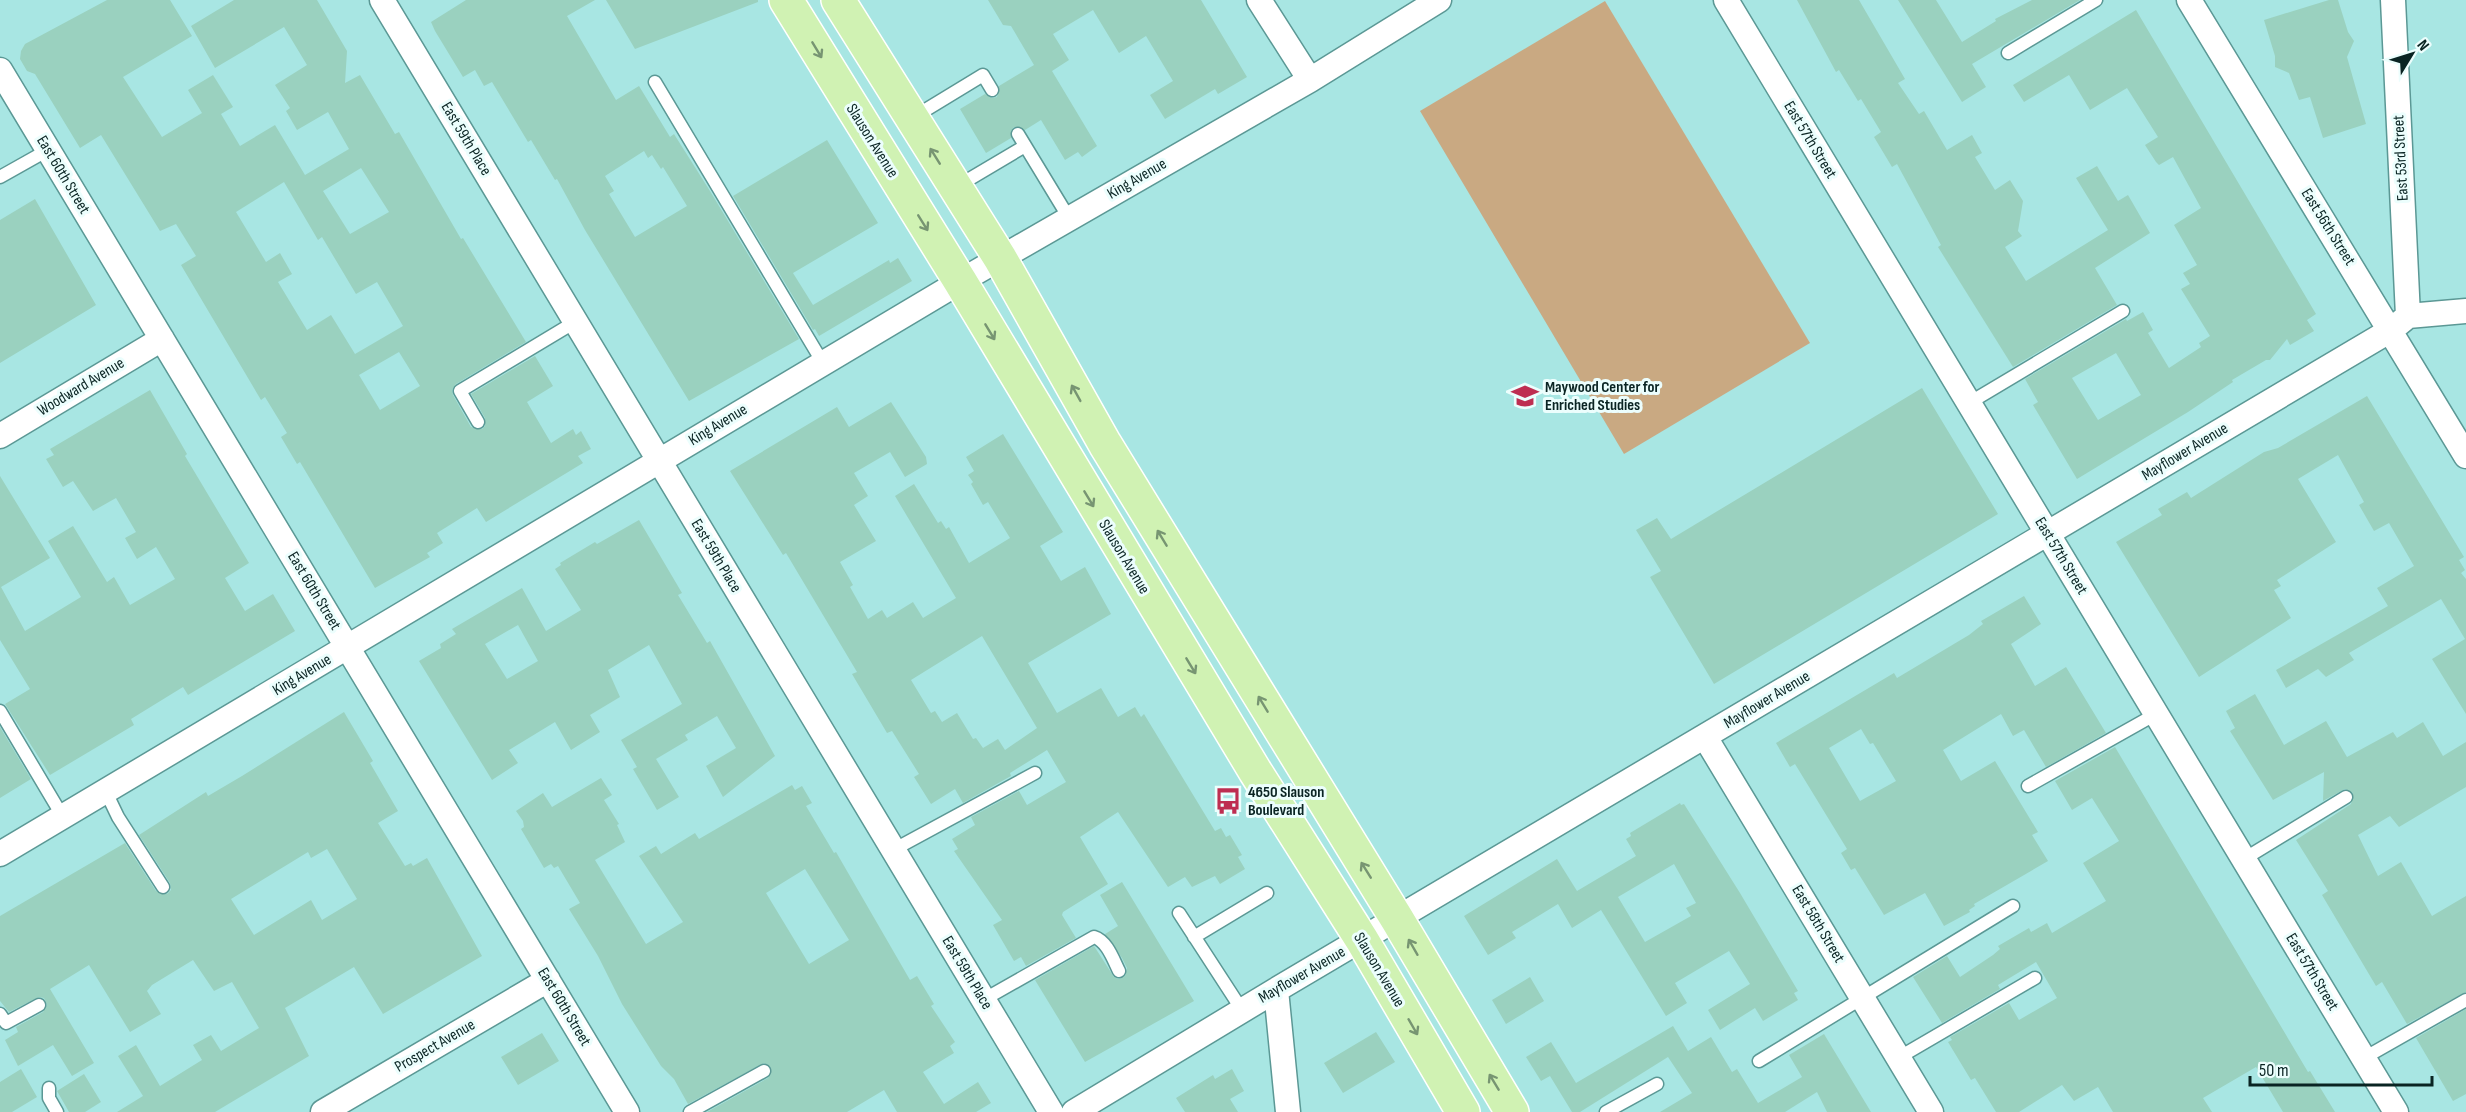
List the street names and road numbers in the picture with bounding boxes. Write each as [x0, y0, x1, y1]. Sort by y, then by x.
street label: East 57th Street [1780, 98, 1841, 182]
street label: East 59th Place [437, 99, 495, 179]
street label: Slauson Avenue [842, 101, 902, 181]
street label: East 53rd Street [2389, 114, 2413, 202]
street label: East 60th Street [32, 132, 94, 218]
street label: King Avenue [1104, 154, 1170, 204]
street label: East 56th Street [2297, 185, 2359, 269]
street label: Woodward Avenue [34, 354, 128, 420]
street label: King Avenue [685, 400, 751, 450]
street label: Mayflower Avenue [2139, 419, 2231, 485]
street label: East 57th Street [2031, 514, 2092, 598]
street label: East 59th Place [687, 516, 745, 596]
street label: Slauson Avenue [1094, 516, 1154, 598]
street label: East 60th Street [283, 548, 345, 634]
street label: King Avenue [269, 650, 335, 700]
street label: Mayflower Avenue [1721, 667, 1813, 733]
street label: East 58th Street [1787, 882, 1849, 966]
street label: Slauson Avenue [1349, 929, 1409, 1011]
street label: East 57th Street [2282, 930, 2343, 1014]
street label: East 59th Place [938, 933, 996, 1013]
street label: Mayflower Avenue [1255, 943, 1349, 1007]
street label: East 60th Street [533, 964, 595, 1050]
street label: Prospect Avenue [392, 1015, 478, 1077]

